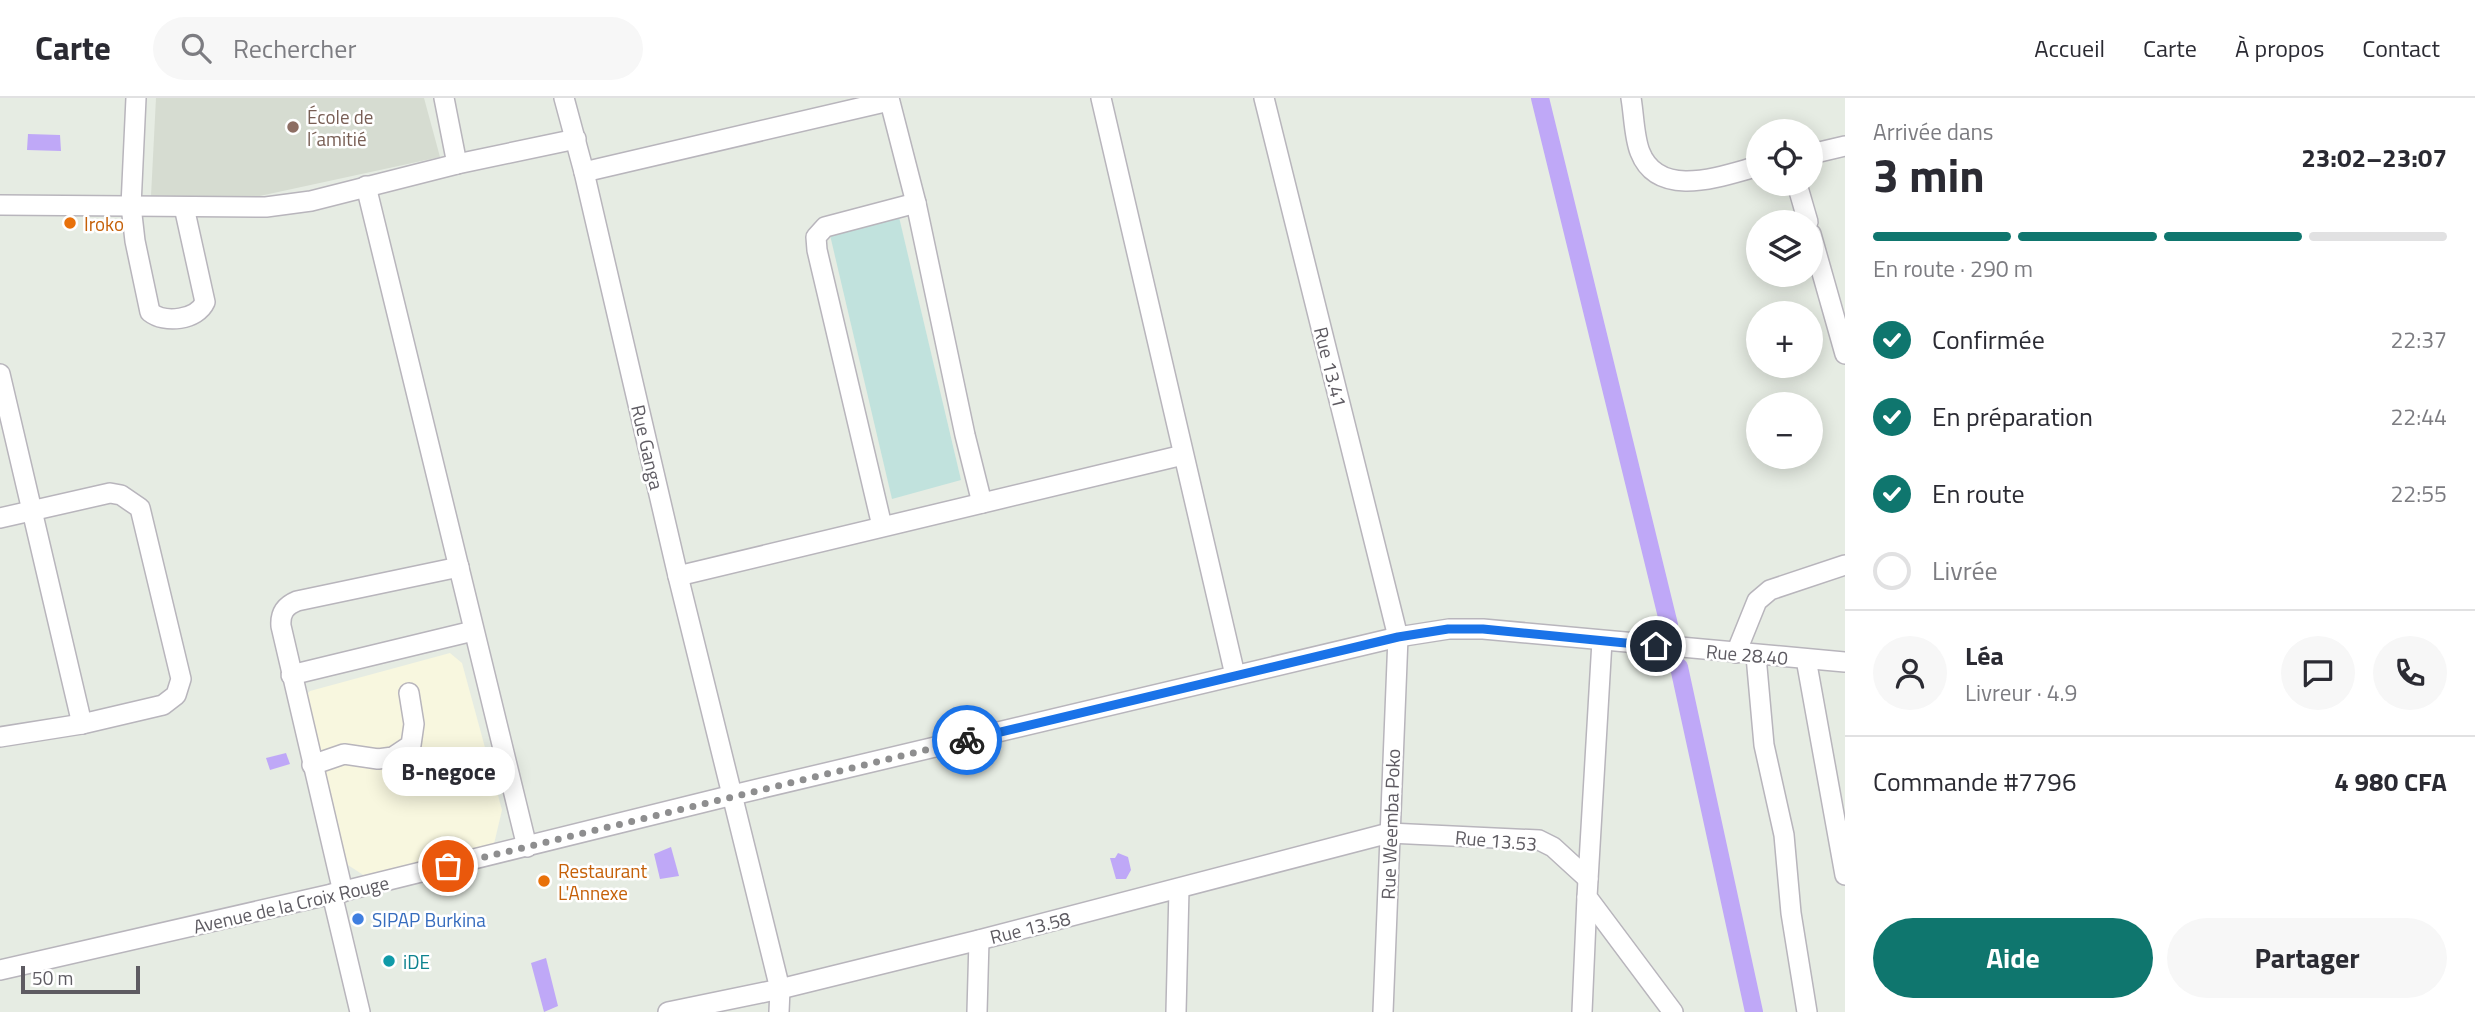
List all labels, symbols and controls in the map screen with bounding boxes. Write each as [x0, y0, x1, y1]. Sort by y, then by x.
search box [153, 17, 643, 80]
text: Carte [35, 23, 111, 73]
icon: search [177, 29, 215, 67]
text: Rechercher [233, 29, 356, 68]
text: Accueil [2034, 30, 2105, 66]
text: Carte [2143, 30, 2197, 66]
text: À propos [2235, 30, 2324, 66]
text: Contact [2362, 30, 2440, 66]
place label: École de l´amitié [307, 102, 373, 153]
text: Arrivée dans [1873, 114, 1994, 149]
marker: École de l´amitié [285, 119, 301, 135]
map controls [1746, 119, 1823, 469]
button: locate [1746, 119, 1823, 196]
text: 23:02–23:07 [2301, 138, 2447, 177]
text: 3 min [1873, 140, 1985, 210]
place label: Iroko [84, 209, 124, 238]
button: layers [1746, 210, 1823, 287]
marker: Iroko [62, 215, 78, 231]
text: En route · 290 m [1873, 251, 2033, 286]
button: + [1746, 301, 1823, 378]
text: Confirmée [1932, 320, 2045, 359]
icon: check [1873, 321, 1911, 359]
text: 22:37 [2390, 322, 2447, 357]
street label: Rue 13.41 [1307, 324, 1355, 410]
button: − [1746, 392, 1823, 469]
text: En préparation [1932, 397, 2093, 436]
icon: check [1873, 398, 1911, 436]
text: 22:44 [2390, 399, 2447, 434]
street label: Rue Ganga [624, 402, 672, 493]
text: En route [1932, 474, 2025, 513]
icon: check [1873, 475, 1911, 513]
text: 22:55 [2390, 476, 2447, 511]
text: Livrée [1932, 551, 1998, 590]
pin [1626, 616, 1686, 676]
icon: home [1637, 627, 1675, 665]
street label: Rue 28.40 [1705, 636, 1789, 672]
button: person [1873, 636, 1947, 710]
text: Léa [1965, 636, 2004, 675]
button: chat [2281, 636, 2355, 710]
button: phone [2373, 636, 2447, 710]
text: Livreur · 4.9 [1965, 675, 2077, 710]
courier [932, 705, 1002, 775]
icon: bike [948, 721, 986, 759]
callout: B-negoce [382, 747, 514, 796]
street label: Rue Weemba Poko [1373, 748, 1407, 900]
text: B-negoce [401, 754, 496, 789]
text: Commande #7796 [1873, 762, 2076, 801]
text: 4 980 CFA [2334, 762, 2447, 801]
street label: Rue 13.53 [1454, 822, 1538, 858]
pin [418, 836, 478, 896]
icon: bag [429, 847, 467, 885]
place label: Restaurant L'Annexe [558, 856, 647, 907]
street label: Avenue de la Croix Rouge [190, 867, 392, 941]
marker: Restaurant L'Annexe [536, 873, 552, 889]
street label: Rue 13.58 [987, 903, 1074, 951]
place label: SIPAP Burkina [372, 905, 486, 934]
marker: SIPAP Burkina [350, 911, 366, 927]
button: Aide [1873, 918, 2153, 998]
button: Partager [2167, 918, 2447, 998]
place label: iDE [403, 947, 430, 976]
marker: iDE [381, 953, 397, 969]
scale bar [21, 963, 140, 995]
text: 50 m [32, 963, 73, 992]

